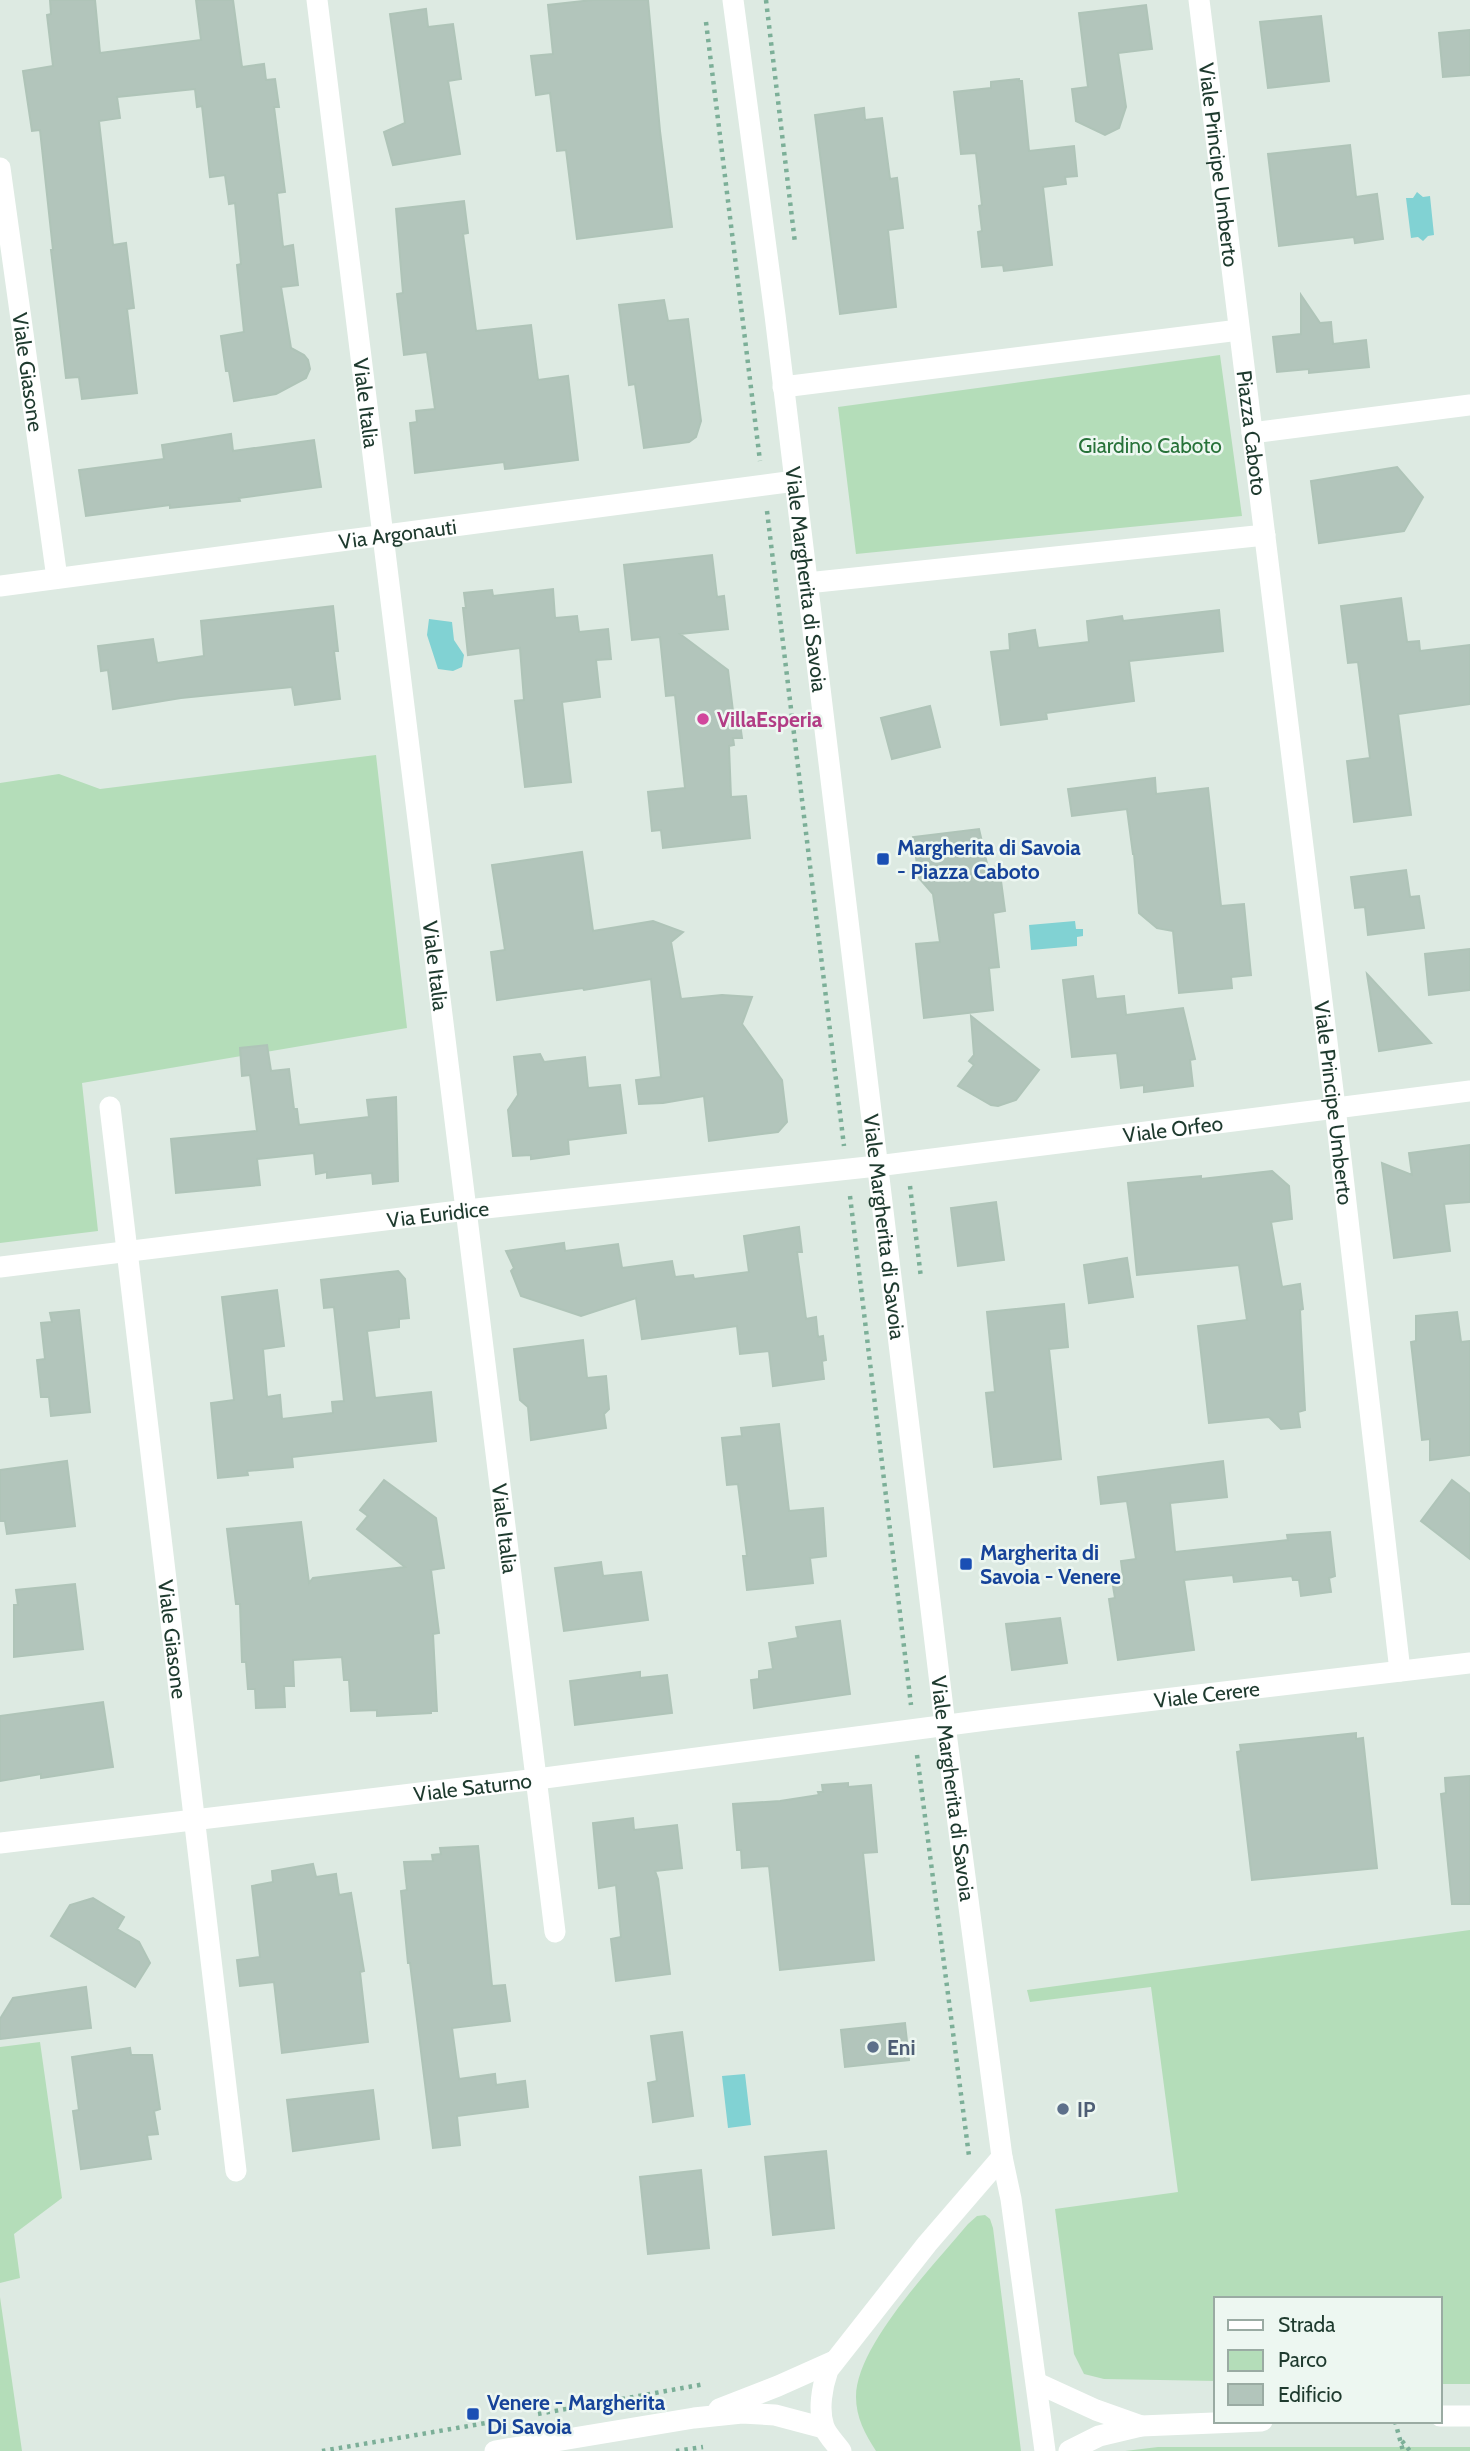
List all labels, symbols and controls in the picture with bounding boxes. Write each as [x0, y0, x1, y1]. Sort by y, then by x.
street label: Viale Principe Umberto [1194, 61, 1244, 268]
street label: Viale Giasone [8, 311, 49, 433]
street label: Viale Italia [349, 357, 385, 449]
street label: Piazza Caboto [1232, 369, 1272, 497]
park label: Giardino Caboto [1078, 433, 1222, 458]
street label: Viale Margherita di Savoia [781, 465, 833, 693]
street label: Via Argonauti [337, 513, 458, 554]
place label: VillaEsperia [717, 707, 823, 732]
marker: VillaEsperia [695, 711, 711, 727]
place label: Margherita di Savoia - Piazza Caboto [897, 835, 1081, 884]
marker: Margherita di Savoia - Piazza Caboto [875, 851, 891, 867]
street label: Viale Italia [418, 919, 454, 1012]
street label: Viale Principe Umberto [1310, 999, 1359, 1206]
street label: Viale Orfeo [1121, 1110, 1224, 1147]
street label: Viale Margherita di Savoia [859, 1112, 911, 1341]
street label: Via Euridice [385, 1195, 490, 1232]
street label: Viale Italia [487, 1482, 523, 1575]
place label: Margherita di Savoia - Venere [980, 1540, 1121, 1589]
marker: Margherita di Savoia - Venere [958, 1556, 974, 1572]
street label: Viale Giasone [154, 1578, 193, 1701]
street label: Viale Margherita di Savoia [927, 1674, 981, 1903]
street label: Viale Cerere [1153, 1675, 1261, 1713]
street label: Viale Saturno [412, 1767, 533, 1806]
place label: Eni [887, 2035, 915, 2060]
marker: Eni [865, 2039, 881, 2055]
place label: IP [1077, 2097, 1096, 2122]
marker: IP [1055, 2101, 1071, 2117]
legend [1214, 2297, 1442, 2423]
text: Strada [1278, 2312, 1335, 2337]
text: Parco [1278, 2347, 1327, 2372]
text: Edificio [1278, 2382, 1342, 2407]
place label: Venere - Margherita Di Savoia [487, 2390, 666, 2439]
marker: Venere - Margherita Di Savoia [465, 2406, 481, 2422]

